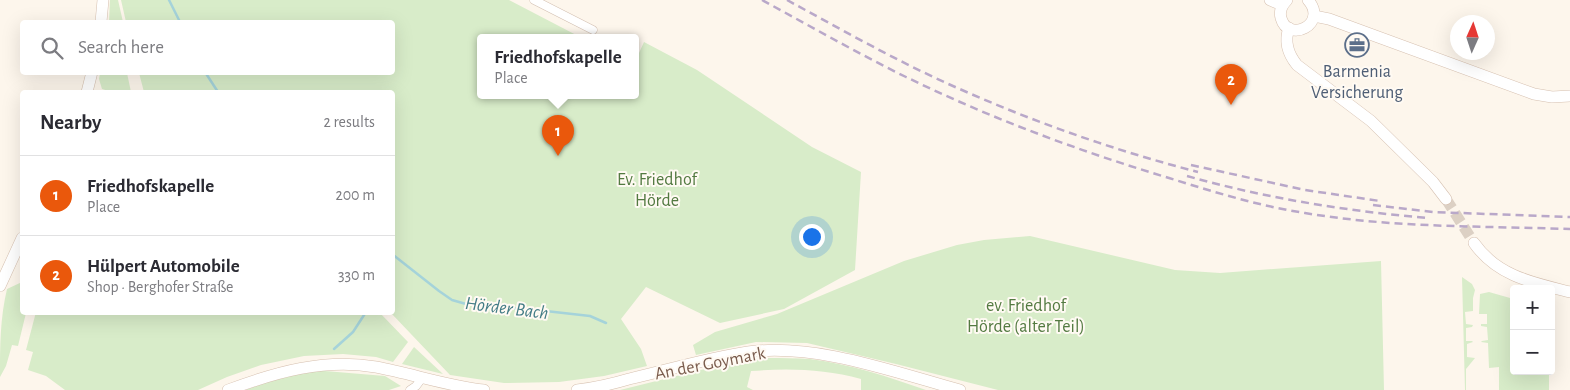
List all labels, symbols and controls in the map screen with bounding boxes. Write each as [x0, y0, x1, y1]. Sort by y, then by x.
north arrow [1450, 15, 1495, 60]
search box [20, 20, 395, 75]
office icon: Barmenia Versicherung [1344, 32, 1370, 58]
icon: search [38, 34, 66, 62]
popup [477, 34, 639, 99]
text: Search here [78, 38, 164, 57]
text: Friedhofskapelle [494, 48, 622, 67]
place label: Barmenia Versicherung [1311, 63, 1403, 102]
pin: 2 [1215, 64, 1247, 105]
text: Place [494, 70, 528, 86]
text: Nearby [40, 112, 101, 133]
text: 2 results [323, 114, 375, 130]
pin: 1 [542, 115, 574, 156]
park label: Ev. Friedhof Hörde [617, 171, 698, 210]
text: Friedhofskapelle [87, 177, 214, 196]
text: 1 [53, 187, 59, 203]
text: 200 m [335, 187, 375, 203]
text: Place [87, 199, 120, 215]
your location [799, 224, 825, 250]
text: Hülpert Automobile [87, 257, 240, 276]
text: 2 [52, 267, 60, 283]
text: 330 m [338, 267, 375, 283]
text: Shop · Berghofer Straße [87, 279, 233, 295]
map controls [1510, 285, 1555, 375]
button: + [1510, 285, 1555, 330]
water label: Hörder Bach [464, 294, 550, 323]
park label: ev. Friedhof Hörde (alter Teil) [967, 297, 1085, 336]
button: − [1510, 330, 1555, 375]
street label: An der Goymark [653, 344, 768, 384]

